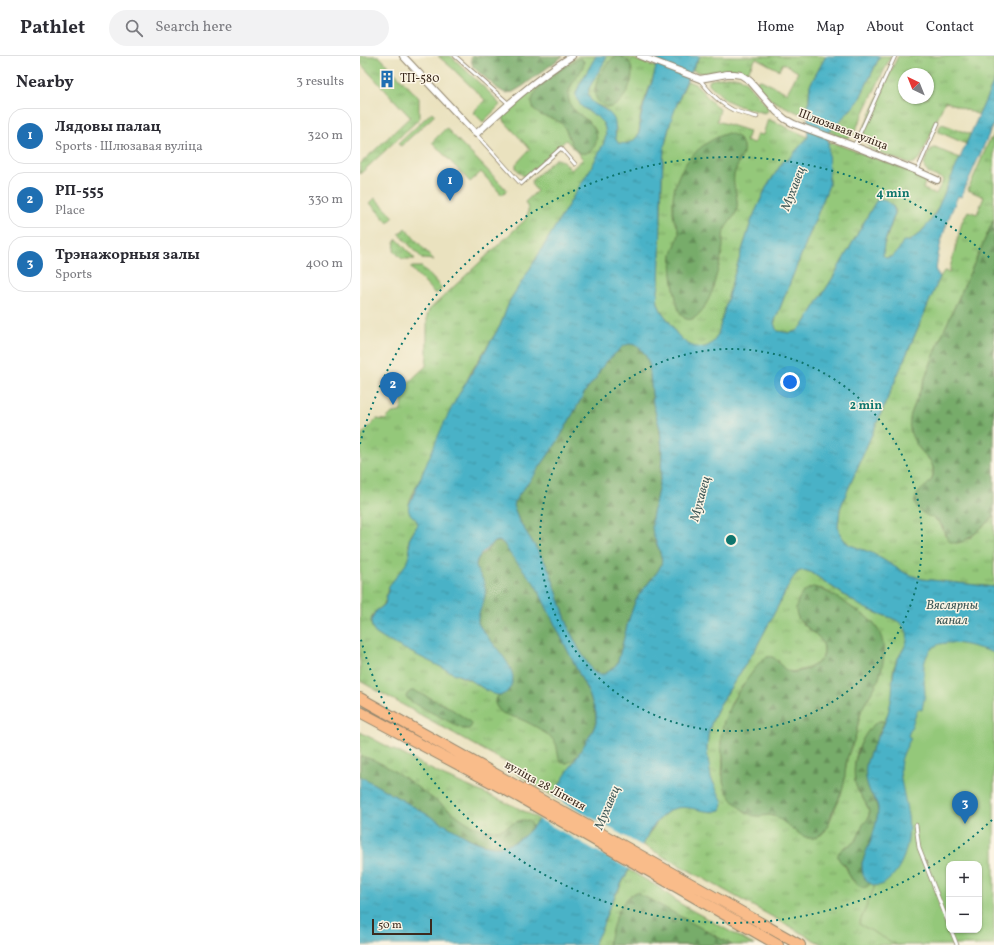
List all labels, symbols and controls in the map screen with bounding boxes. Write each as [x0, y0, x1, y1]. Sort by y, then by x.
search box [109, 10, 389, 46]
text: Pathlet [20, 15, 85, 41]
icon: search [123, 17, 145, 39]
text: Search here [155, 17, 232, 38]
text: Home [757, 18, 794, 37]
text: Map [816, 18, 844, 37]
text: About [866, 18, 904, 37]
text: Contact [926, 18, 974, 37]
north arrow [898, 68, 934, 104]
building icon: ТП-580 [377, 69, 397, 89]
text: Nearby [16, 71, 74, 94]
place label: ТП-580 [400, 71, 439, 87]
text: 3 results [296, 73, 344, 91]
street label: Шлюзавая вуліца [796, 106, 890, 154]
text: Лядовы палац [55, 117, 161, 138]
text: 1 [27, 127, 33, 145]
text: 320 m [308, 127, 343, 145]
text: Sports · Шлюзавая вуліца [55, 138, 203, 156]
water label: Мухавец [777, 164, 811, 215]
pin: 1 [437, 168, 463, 201]
text: РП-555 [55, 181, 104, 202]
text: 4 min [876, 186, 910, 202]
text: 2 [27, 191, 33, 209]
text: 330 m [308, 191, 343, 209]
text: Place [55, 202, 85, 220]
text: Трэнажорныя залы [55, 245, 200, 266]
text: 3 [27, 255, 33, 273]
text: 400 m [306, 255, 343, 273]
text: Sports [55, 266, 92, 284]
pin: 2 [380, 372, 406, 405]
your location [780, 372, 800, 392]
text: 2 min [850, 398, 882, 414]
water label: Мухавец [686, 474, 716, 525]
centre of rings [724, 533, 738, 547]
water label: Вяслярны канал [926, 597, 978, 630]
street label: вуліца 28 Ліпеня [501, 757, 589, 815]
water label: Мухавец [590, 783, 625, 834]
pin: 3 [952, 791, 978, 824]
map controls [946, 861, 982, 933]
button: + [946, 861, 982, 897]
button: − [946, 897, 982, 933]
scale bar [372, 917, 432, 936]
text: 50 m [378, 918, 402, 933]

